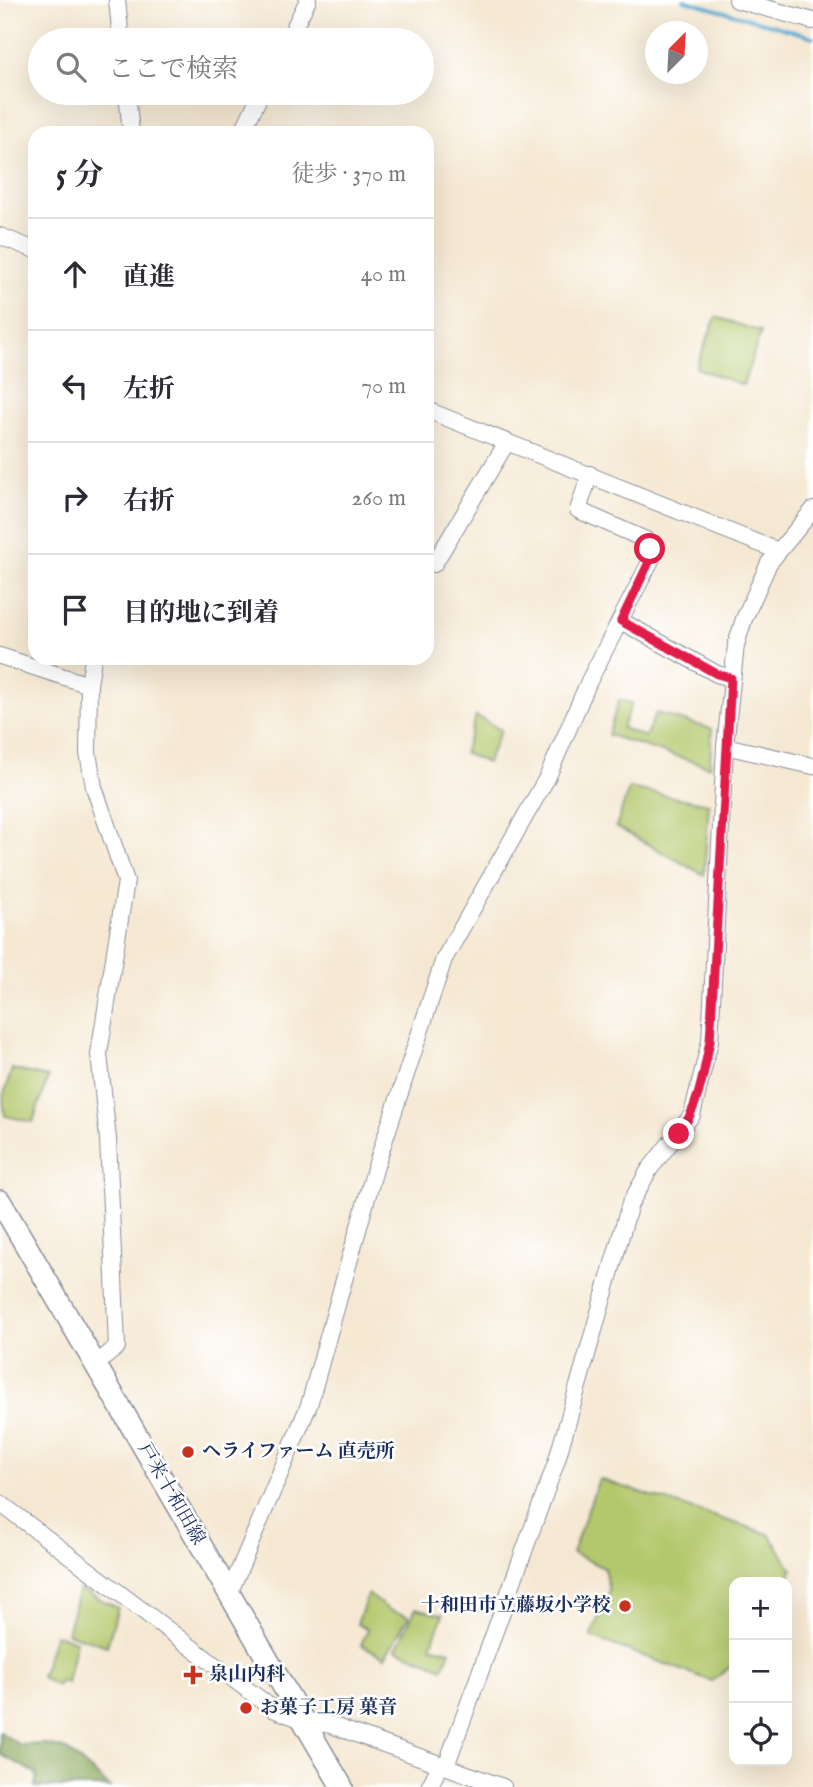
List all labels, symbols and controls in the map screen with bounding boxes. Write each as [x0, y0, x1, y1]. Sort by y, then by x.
north arrow [645, 21, 708, 84]
search box [28, 28, 434, 105]
icon: search [52, 48, 90, 86]
text: ここで検索 [108, 53, 238, 86]
text: 5 分 [56, 157, 103, 195]
text: 徒歩 · 370 m [291, 160, 406, 189]
icon: ahead [56, 255, 94, 293]
text: 40 m [361, 260, 406, 289]
text: 直進 [123, 261, 175, 294]
icon: left [56, 367, 94, 405]
text: 70 m [361, 372, 406, 401]
text: 左折 [123, 373, 175, 406]
icon: right [56, 479, 94, 517]
text: 260 m [351, 484, 406, 513]
text: 右折 [123, 485, 175, 518]
route start [634, 533, 665, 564]
icon: arrive [56, 591, 94, 629]
text: 目的地に到着 [123, 597, 279, 630]
route end [663, 1118, 694, 1149]
street label: 戸来十和田線 [132, 1439, 210, 1549]
place label: ヘライファーム 直売所 [202, 1440, 395, 1464]
marker: ヘライファーム 直売所 [180, 1444, 196, 1460]
map controls [729, 1577, 792, 1766]
button: + [729, 1577, 792, 1640]
place label: 十和田市立藤坂小学校 [421, 1594, 611, 1618]
marker: 十和田市立藤坂小学校 [617, 1598, 633, 1614]
button: − [729, 1640, 792, 1703]
place label: 泉山内科 [209, 1663, 285, 1687]
marker: 泉山内科 [183, 1665, 203, 1685]
place label: お菓子工房 菓音 [260, 1696, 397, 1720]
marker: お菓子工房 菓音 [238, 1700, 254, 1716]
button: locate [729, 1703, 792, 1766]

